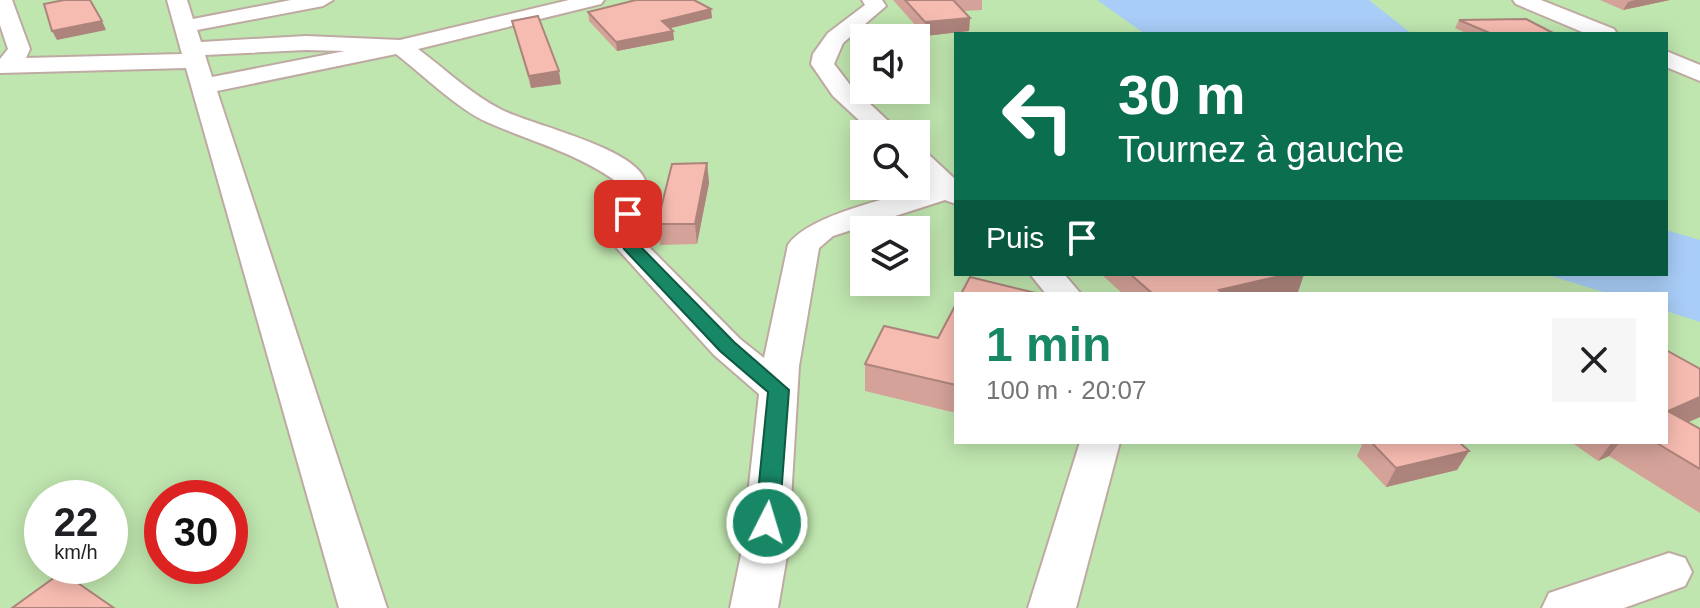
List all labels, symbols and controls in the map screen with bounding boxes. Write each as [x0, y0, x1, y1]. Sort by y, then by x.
map controls [850, 24, 930, 296]
button: sound [850, 24, 930, 104]
text: 30 m [1118, 63, 1246, 126]
icon: left [986, 64, 1090, 168]
button: search [850, 120, 930, 200]
text: Tournez à gauche [1118, 129, 1404, 170]
pin [594, 180, 662, 248]
icon: arrive [606, 192, 650, 236]
button: layers [850, 216, 930, 296]
icon: arrive [1060, 216, 1104, 260]
text: Puis [986, 221, 1044, 254]
text: 1 min [986, 318, 1111, 371]
button: close [1552, 318, 1636, 402]
text: 100 m · 20:07 [986, 375, 1146, 405]
speed limit sign: 30 [144, 480, 248, 584]
position arrow [725, 481, 809, 565]
text: 22 [54, 500, 98, 544]
text: km/h [54, 541, 98, 563]

